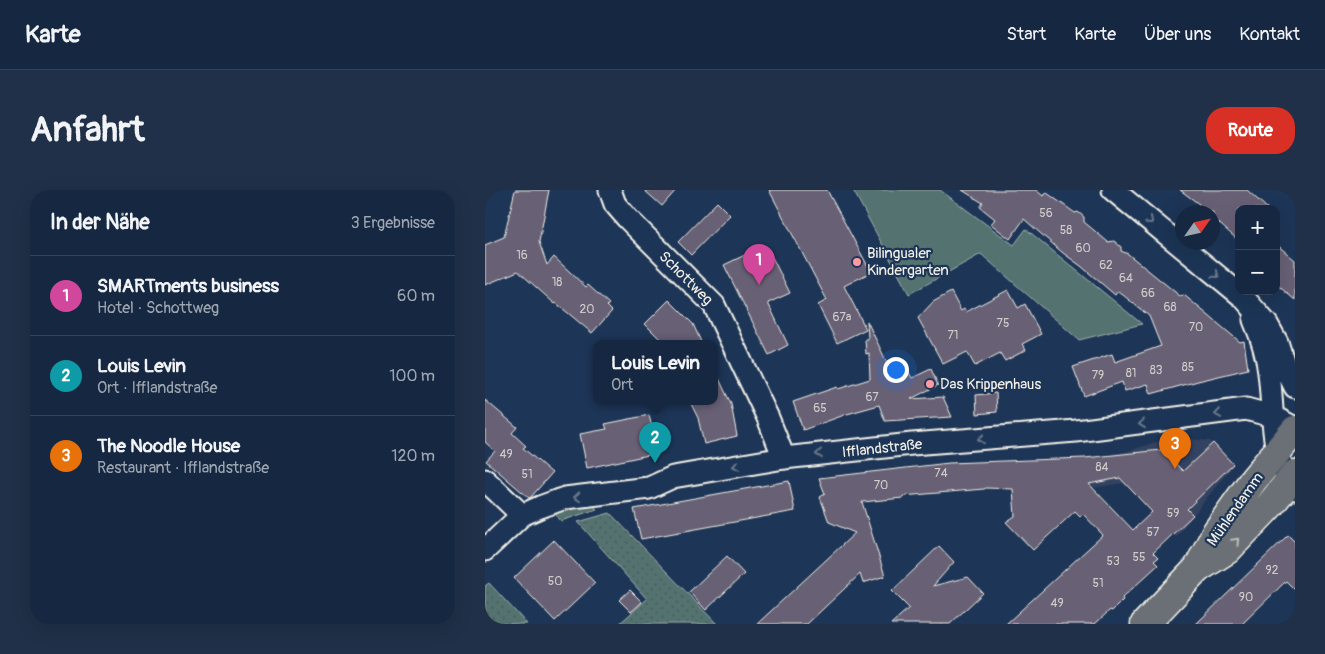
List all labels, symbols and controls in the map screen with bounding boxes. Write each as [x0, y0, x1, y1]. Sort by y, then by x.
text: Karte [25, 20, 81, 49]
text: Start [1006, 23, 1046, 46]
text: Karte [1074, 23, 1116, 46]
text: Über uns [1144, 23, 1211, 46]
text: Kontakt [1239, 23, 1300, 46]
button: Route [1206, 107, 1295, 154]
text: Anfahrt [30, 108, 145, 152]
north arrow [1175, 205, 1220, 250]
map controls [1235, 205, 1280, 295]
button: + [1235, 205, 1280, 250]
house number: 56 [1039, 206, 1053, 221]
text: In der Nähe [50, 209, 150, 236]
text: 3 Ergebnisse [351, 213, 435, 233]
one-way arrow [1145, 215, 1154, 224]
house number: 58 [1060, 223, 1072, 238]
house number: 60 [1075, 241, 1091, 256]
pin: 1 [743, 244, 775, 285]
place label: Bilingualer Kindergarten [867, 244, 949, 280]
street label: Schottweg [655, 247, 717, 309]
house number: 16 [516, 248, 528, 263]
button: − [1235, 250, 1280, 295]
marker: Bilingualer Kindergarten [851, 256, 863, 268]
house number: 62 [1099, 258, 1113, 273]
one-way arrow [1210, 269, 1219, 278]
house number: 64 [1119, 271, 1133, 286]
text: SMARTments business [97, 274, 279, 298]
house number: 18 [552, 275, 562, 290]
text: 1 [63, 286, 69, 306]
text: 60 m [397, 286, 435, 306]
house number: 66 [1141, 286, 1155, 301]
text: Hotel · Schottweg [97, 298, 219, 318]
house number: 68 [1163, 300, 1177, 315]
house number: 20 [580, 302, 594, 317]
house number: 67a [833, 310, 852, 325]
house number: 75 [997, 316, 1009, 331]
house number: 70 [1189, 320, 1203, 335]
house number: 71 [947, 328, 959, 343]
popup [593, 340, 718, 405]
text: Louis Levin [611, 351, 700, 375]
text: Louis Levin [97, 354, 186, 378]
your location [883, 357, 909, 383]
house number: 85 [1182, 360, 1194, 375]
house number: 83 [1150, 363, 1163, 378]
text: 2 [62, 366, 70, 386]
text: 100 m [389, 366, 435, 386]
house number: 81 [1126, 366, 1136, 381]
house number: 79 [1092, 368, 1104, 383]
text: Ort [611, 375, 633, 395]
place label: Das Krippenhaus [940, 375, 1041, 394]
text: Ort · Ifflandstraße [97, 378, 217, 398]
marker: Das Krippenhaus [924, 378, 936, 390]
house number: 67 [865, 390, 879, 405]
house number: 65 [813, 401, 827, 416]
one-way arrow [1214, 408, 1223, 418]
one-way arrow [1138, 418, 1146, 429]
pin: 2 [639, 422, 671, 463]
pin: 3 [1159, 428, 1191, 469]
one-way arrow [976, 433, 984, 444]
text: The Noodle House [97, 434, 240, 458]
street label: Ifflandstraße [841, 435, 924, 462]
text: 3 [62, 446, 70, 466]
text: 120 m [391, 446, 435, 466]
house number: 49 [499, 447, 513, 462]
one-way arrow [815, 449, 823, 460]
text: Restaurant · Ifflandstraße [97, 458, 269, 478]
house number: 84 [1095, 460, 1109, 475]
one-way arrow [732, 461, 740, 471]
house number: 74 [934, 466, 948, 481]
house number: 51 [521, 467, 533, 482]
street label: Mühlendamm [1203, 469, 1268, 550]
house number: 70 [874, 478, 888, 493]
one-way arrow [573, 492, 581, 503]
house number: 59 [1167, 506, 1179, 521]
house number: 57 [1147, 525, 1160, 540]
one-way arrow [1230, 537, 1239, 546]
house number: 55 [1132, 550, 1146, 565]
house number: 53 [1106, 554, 1120, 569]
house number: 92 [1266, 563, 1279, 578]
house number: 50 [548, 574, 562, 589]
house number: 51 [1092, 576, 1104, 591]
house number: 90 [1239, 590, 1253, 605]
house number: 49 [1050, 596, 1064, 611]

